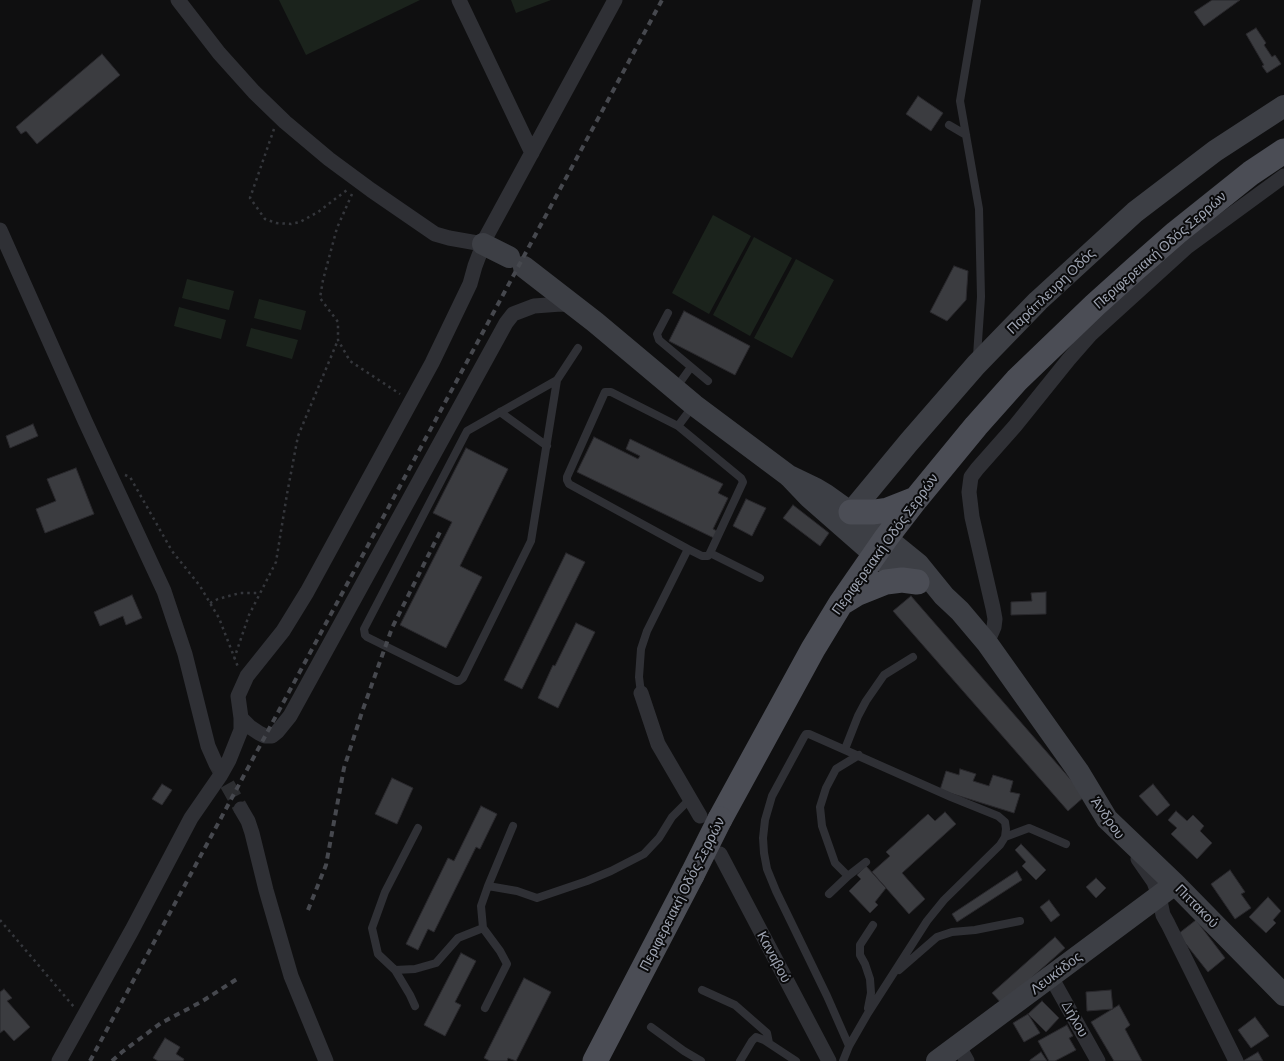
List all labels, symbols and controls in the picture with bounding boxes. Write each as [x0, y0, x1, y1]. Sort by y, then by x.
street label: Περιφερειακή Οδός Σερρών [1090, 188, 1230, 312]
street label: Παράπλευρη Οδός [1003, 245, 1099, 337]
street label: Περιφερειακή Οδός Σερρών [828, 470, 942, 618]
street label: Άνδρου [1088, 794, 1128, 842]
street label: Περιφερειακή Οδός Σερρών [636, 814, 728, 974]
street label: Πιττακού [1172, 881, 1222, 931]
street label: Καναβού [753, 928, 795, 986]
street label: Λευκάδος [1027, 948, 1085, 998]
street label: Δήλου [1058, 998, 1092, 1040]

